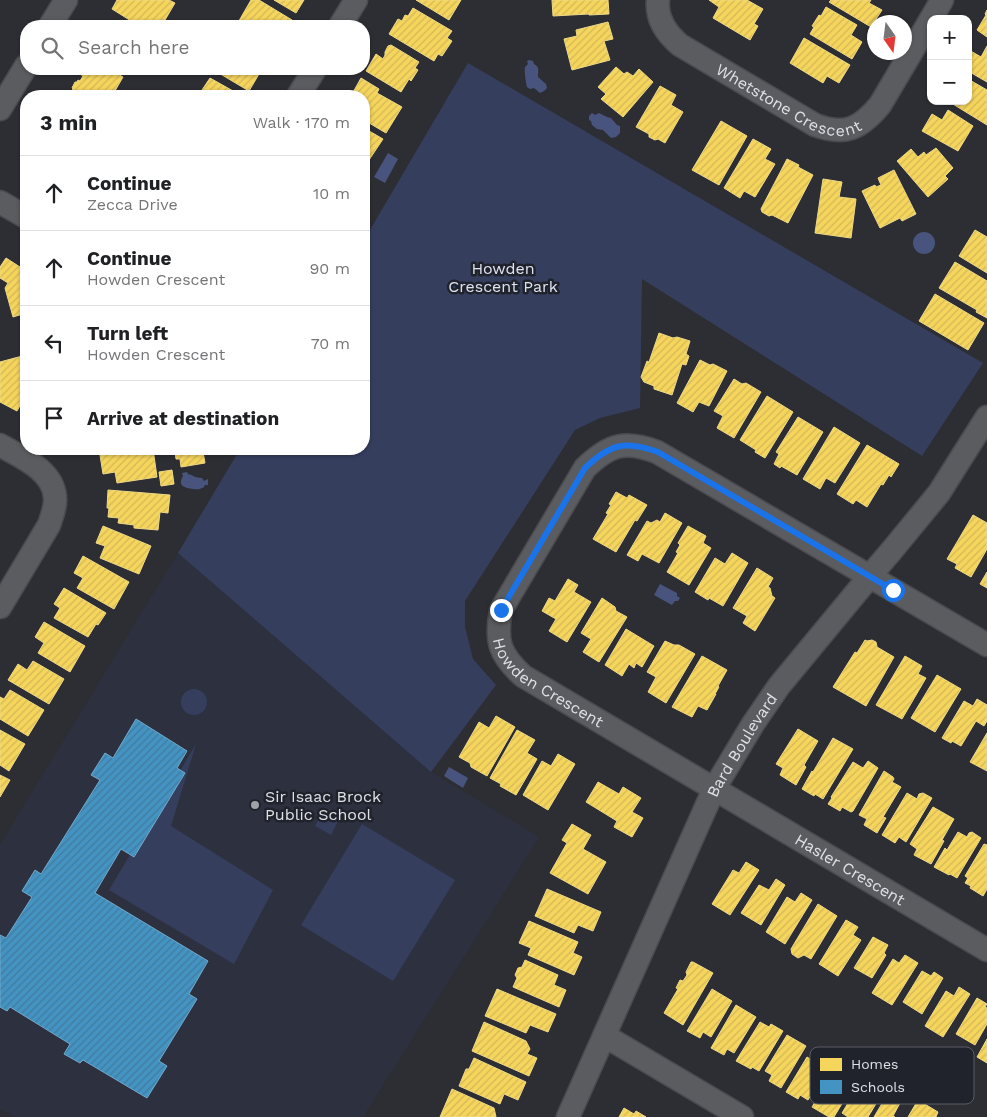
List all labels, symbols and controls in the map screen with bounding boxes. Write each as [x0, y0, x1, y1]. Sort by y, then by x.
north arrow [867, 15, 912, 60]
map controls [927, 15, 972, 105]
button: + [927, 15, 972, 60]
search box [20, 20, 370, 75]
icon: search [38, 34, 66, 62]
text: Search here [78, 36, 189, 59]
street label: Whetstone Crescent [713, 60, 865, 140]
button: − [927, 60, 972, 105]
text: 3 min [40, 110, 97, 135]
text: Walk · 170 m [253, 113, 350, 132]
text: Continue [87, 172, 171, 195]
icon: ahead [40, 179, 68, 207]
text: 10 m [313, 184, 350, 203]
text: Zecca Drive [87, 195, 178, 214]
text: Continue [87, 247, 171, 270]
icon: ahead [40, 254, 68, 282]
text: 90 m [309, 259, 350, 278]
park label: Howden Crescent Park [448, 259, 558, 296]
text: Howden Crescent [87, 270, 225, 289]
text: Turn left [87, 322, 168, 345]
icon: left [40, 329, 68, 357]
text: 70 m [311, 334, 350, 353]
text: Howden Crescent [87, 345, 225, 364]
icon: arrive [40, 404, 68, 432]
text: Arrive at destination [87, 407, 279, 430]
route start [882, 579, 905, 602]
route end [490, 599, 513, 622]
street label: Howden Crescent [489, 636, 607, 732]
street label: Bard Boulevard [703, 690, 781, 800]
place label: Sir Isaac Brock Public School [265, 787, 381, 824]
marker: Sir Isaac Brock Public School [249, 799, 261, 811]
street label: Hasler Crescent [791, 830, 909, 910]
legend [810, 1047, 974, 1104]
text: Homes [851, 1056, 898, 1072]
text: Schools [851, 1079, 905, 1095]

